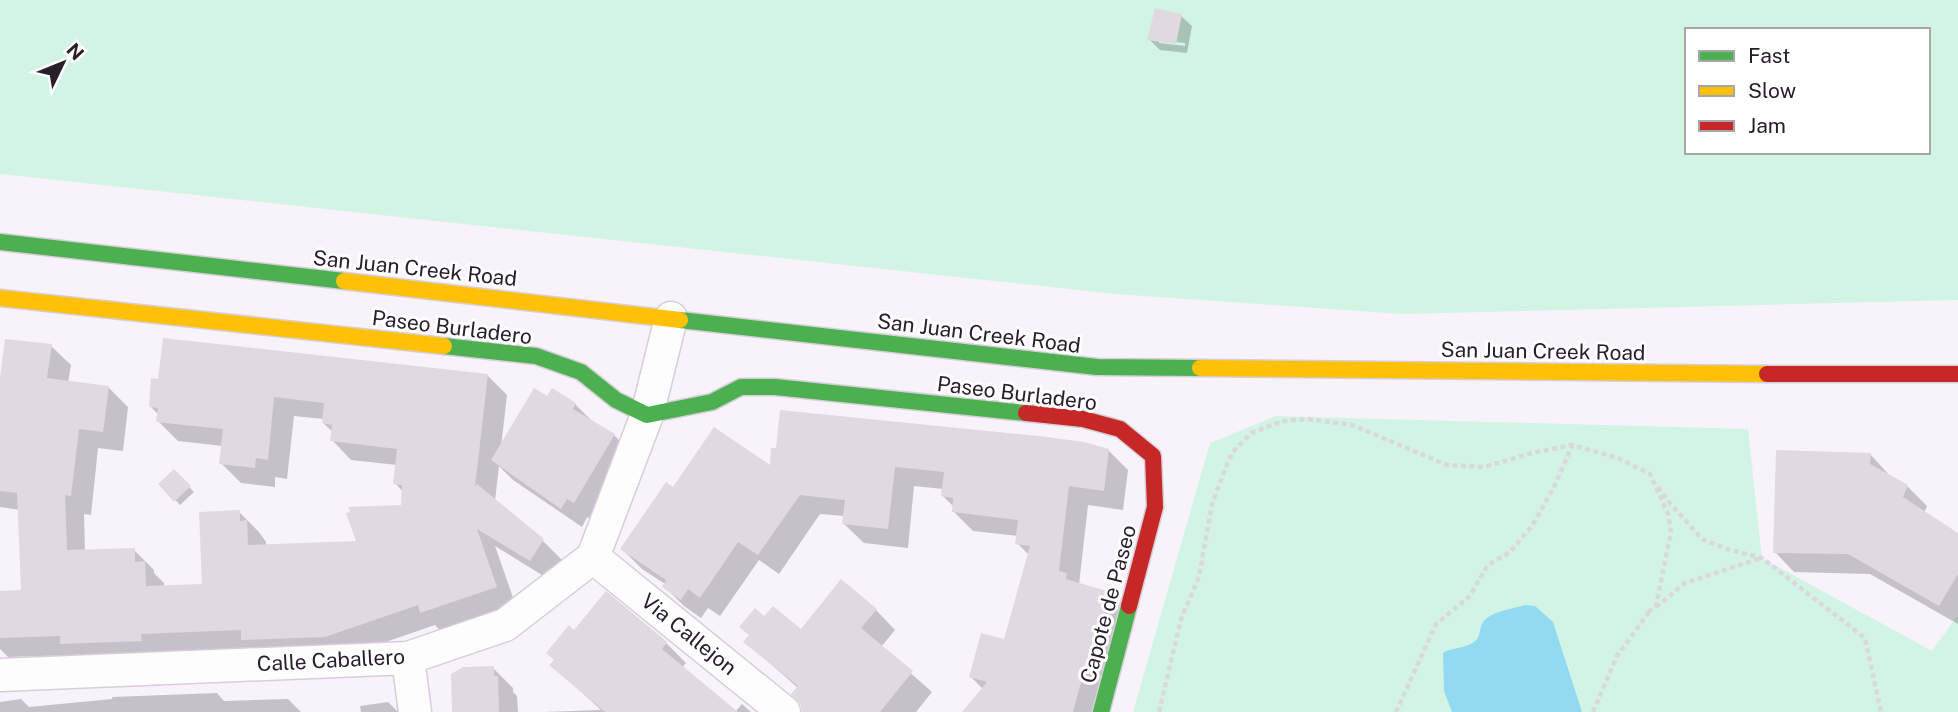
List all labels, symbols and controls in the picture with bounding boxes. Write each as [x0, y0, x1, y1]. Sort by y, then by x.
north arrow [28, 28, 98, 98]
legend [1685, 28, 1930, 154]
text: N [62, 38, 89, 64]
text: Fast [1748, 43, 1790, 68]
text: Slow [1748, 78, 1796, 103]
text: Jam [1748, 113, 1786, 138]
street label: San Juan Creek Road [312, 245, 518, 291]
street label: Paseo Burladero [371, 305, 533, 349]
street label: San Juan Creek Road [876, 308, 1082, 358]
street label: San Juan Creek Road [1440, 337, 1646, 365]
street label: Paseo Burladero [936, 371, 1098, 415]
street label: Capote de Paseo [1075, 522, 1141, 686]
street label: Via Callejon [636, 588, 742, 680]
street label: Calle Caballero [256, 644, 406, 676]

